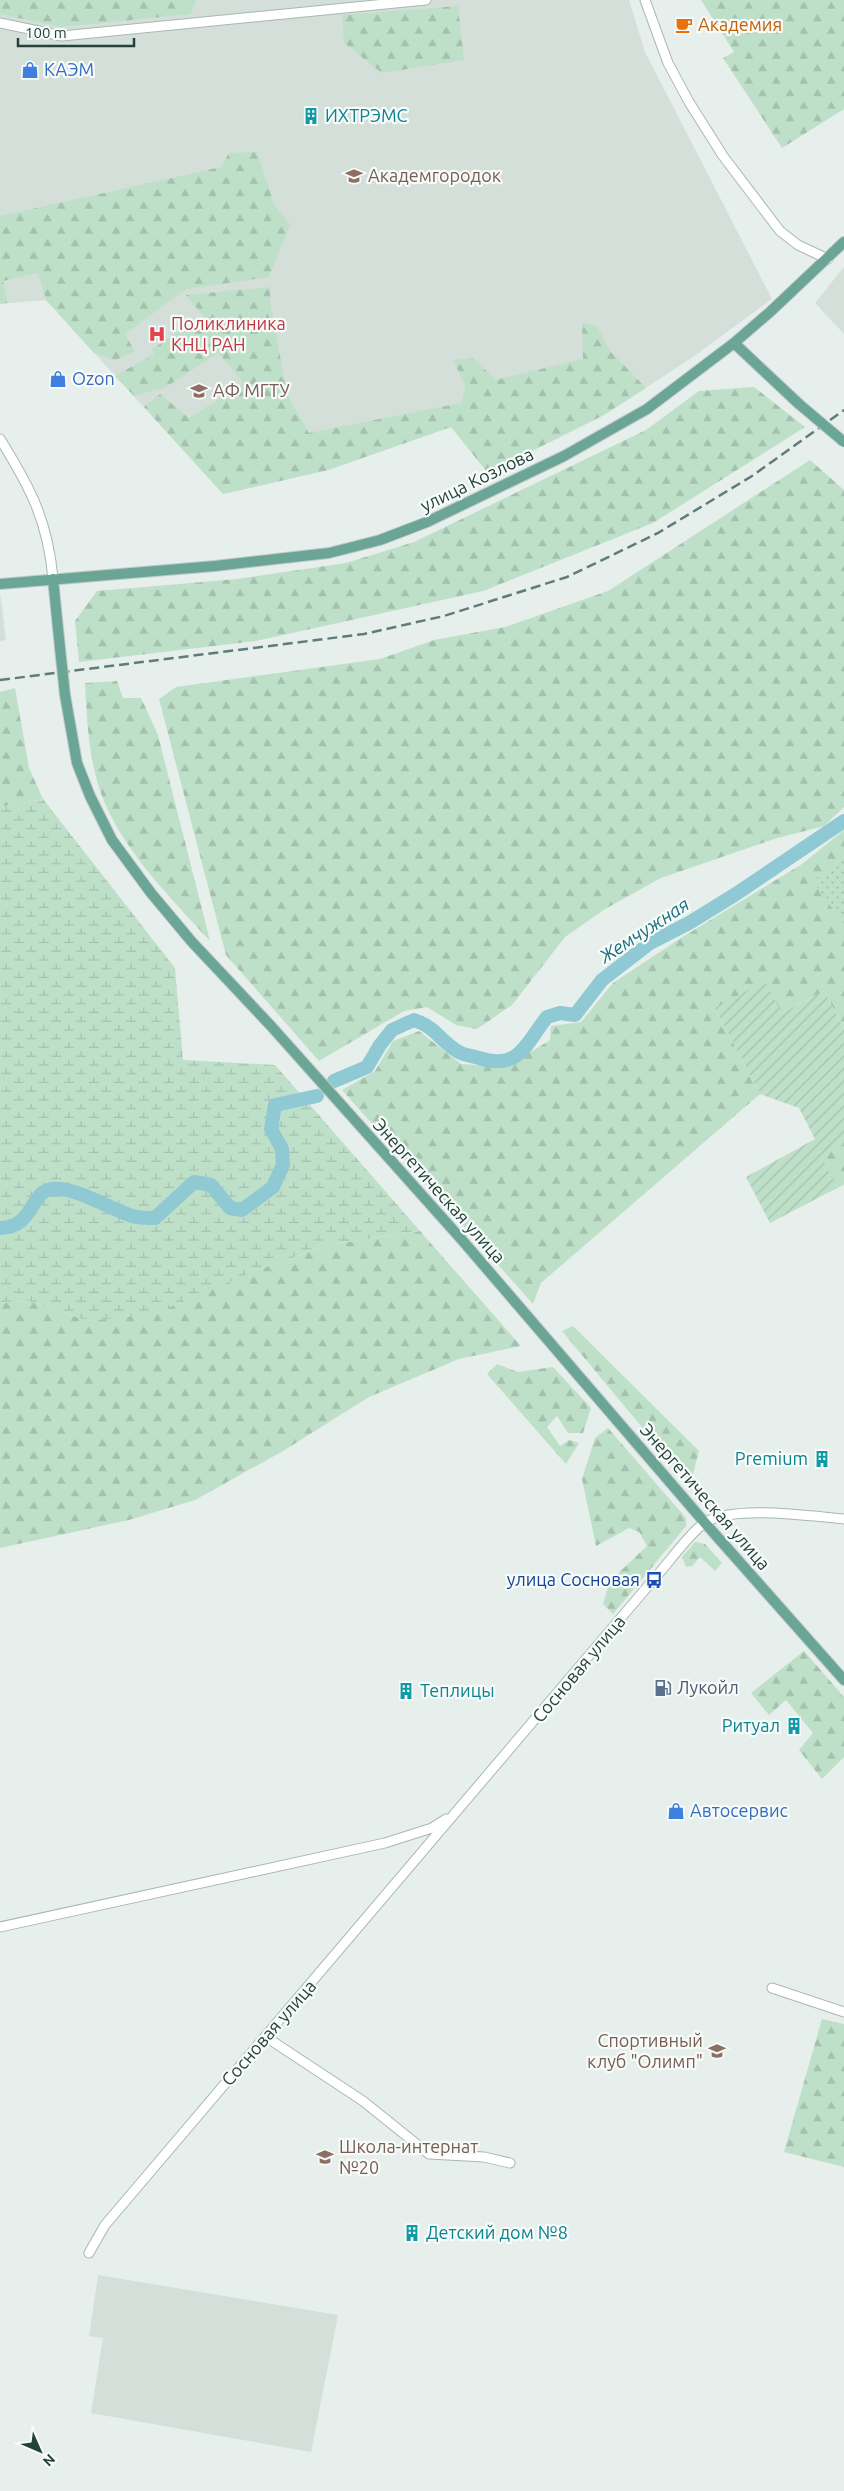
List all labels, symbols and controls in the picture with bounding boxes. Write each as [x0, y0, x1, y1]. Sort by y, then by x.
place label: Академия [698, 14, 782, 34]
scale bar [18, 15, 134, 47]
cafe icon: Академия [674, 15, 694, 35]
text: 100 m [25, 24, 67, 41]
place label: КАЭМ [44, 59, 94, 79]
shop icon: КАЭМ [20, 60, 40, 80]
place label: ИХТРЭМС [325, 105, 408, 125]
building icon: ИХТРЭМС [301, 106, 321, 126]
place label: Академгородок [368, 165, 501, 185]
school or university icon: Академгородок [344, 166, 364, 186]
place label: Поликлиника КНЦ РАН [171, 313, 286, 354]
hospital icon: Поликлиника КНЦ РАН [147, 324, 167, 344]
place label: Ozon [72, 368, 115, 388]
shop icon: Ozon [48, 369, 68, 389]
place label: АФ МГТУ [213, 380, 290, 400]
school or university icon: АФ МГТУ [189, 381, 209, 401]
street label: улица Козлова [417, 443, 536, 515]
water label: Жемчужная [594, 893, 693, 968]
street label: Энергетическая улица [370, 1114, 510, 1267]
street label: Энергетическая улица [637, 1419, 775, 1574]
place label: Premium [735, 1448, 808, 1468]
building icon: Premium [812, 1449, 832, 1469]
place label: улица Сосновая [507, 1569, 640, 1589]
bus stop icon: улица Сосновая [644, 1570, 664, 1590]
street label: Сосновая улица [528, 1611, 629, 1726]
place label: Лукойл [677, 1677, 739, 1697]
fuel station icon: Лукойл [653, 1678, 673, 1698]
place label: Теплицы [420, 1680, 495, 1700]
building icon: Теплицы [396, 1681, 416, 1701]
place label: Ритуал [722, 1715, 780, 1735]
building icon: Ритуал [784, 1716, 804, 1736]
place label: Автосервис [690, 1800, 788, 1820]
shop icon: Автосервис [666, 1801, 686, 1821]
street label: Сосновая улица [217, 1976, 319, 2089]
place label: Спортивный клуб "Олимп" [587, 2030, 703, 2071]
school or university icon: Спортивный клуб "Олимп" [707, 2041, 727, 2061]
place label: Школа-интернат №20 [339, 2136, 478, 2177]
school or university icon: Школа-интернат №20 [315, 2147, 335, 2167]
place label: Детский дом №8 [426, 2222, 568, 2242]
building icon: Детский дом №8 [402, 2223, 422, 2243]
north arrow [15, 2426, 65, 2476]
text: N [40, 2451, 59, 2470]

